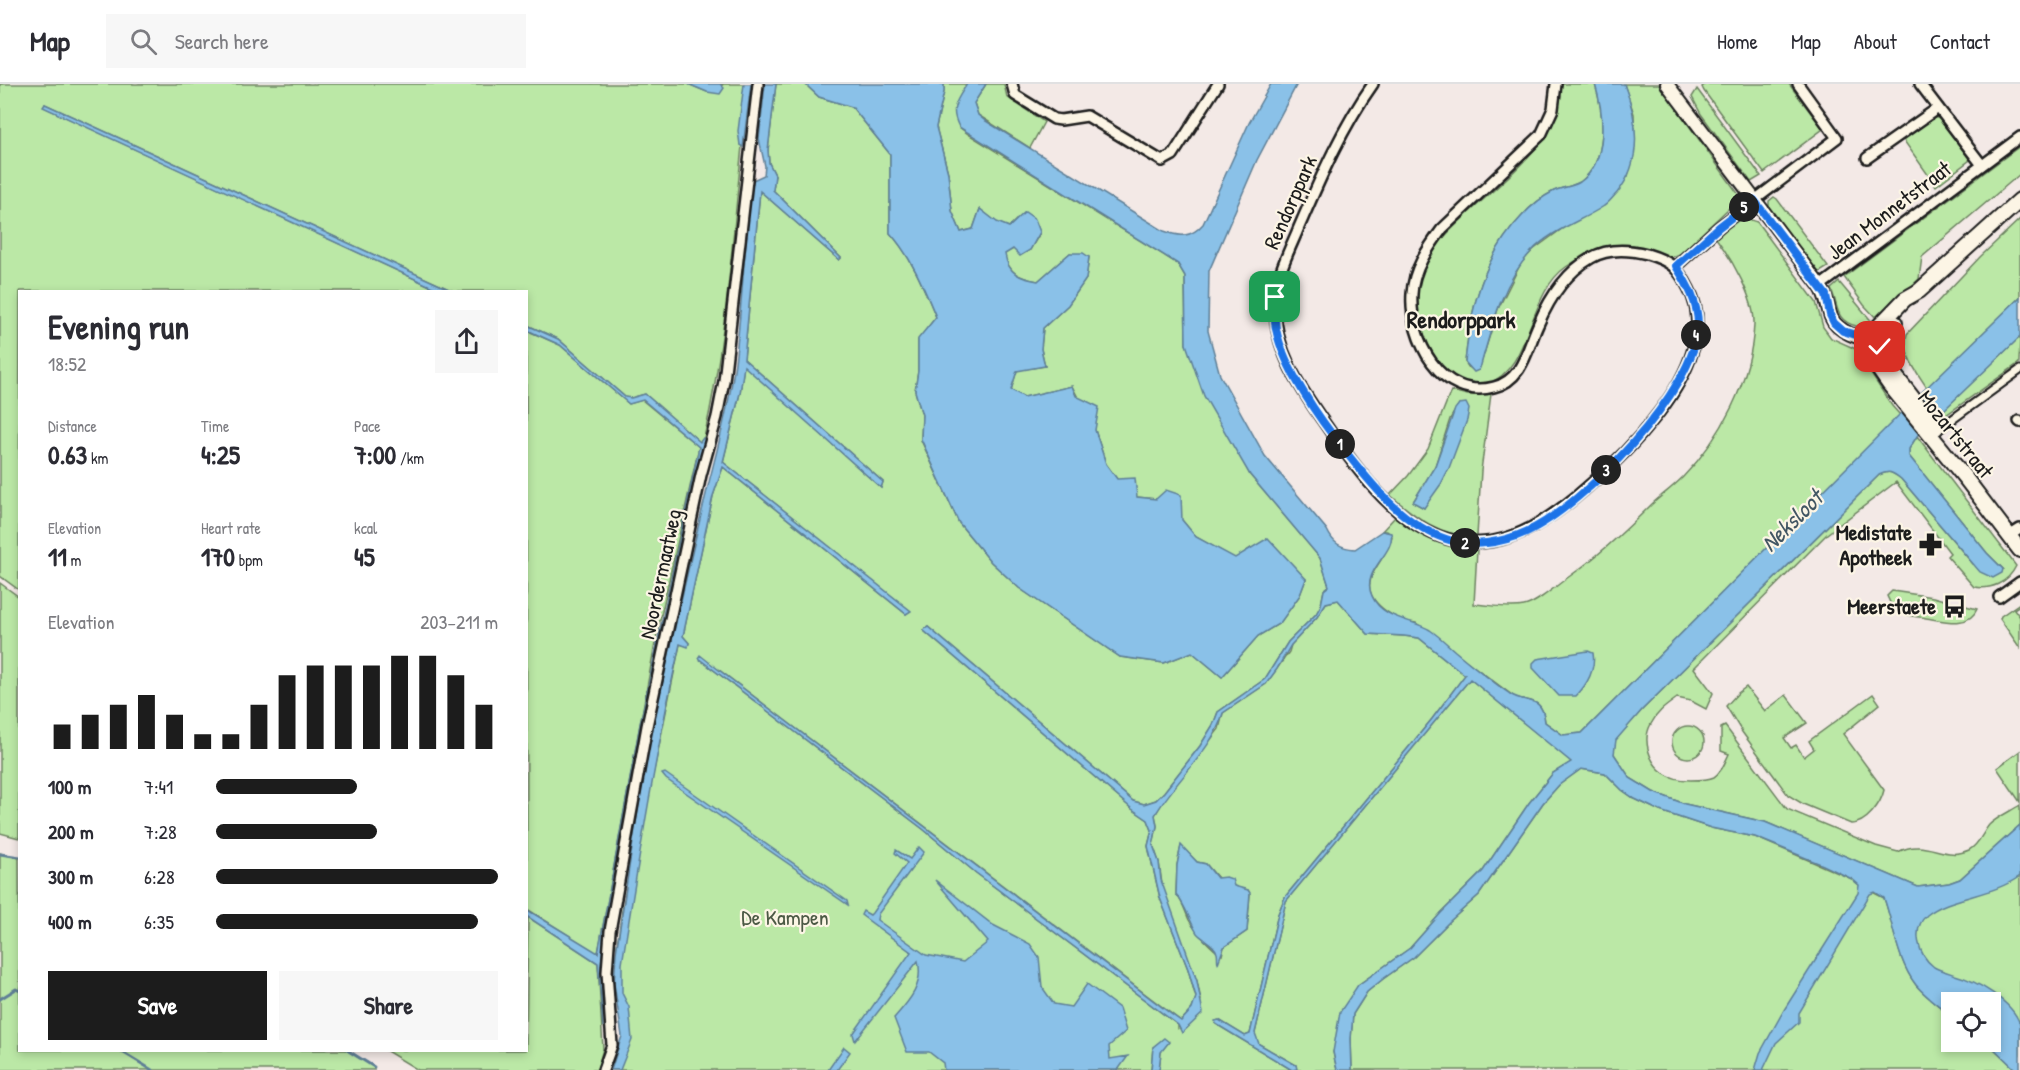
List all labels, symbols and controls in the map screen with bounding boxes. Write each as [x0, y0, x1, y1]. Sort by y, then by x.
search box [106, 14, 526, 68]
text: Map [30, 22, 70, 60]
icon: search [127, 25, 160, 58]
text: Search here [175, 26, 269, 56]
text: Home [1717, 27, 1758, 56]
text: Map [1791, 27, 1821, 56]
text: About [1854, 27, 1897, 56]
text: Contact [1930, 27, 1990, 56]
street label: Rendorppark [1256, 150, 1324, 254]
street label: Jean Monnetstraat [1821, 153, 1957, 267]
pin: 5 [1729, 192, 1759, 222]
text: 5 [1741, 196, 1747, 218]
pin [1249, 271, 1300, 322]
icon: arrive [1258, 280, 1291, 313]
district label: Rendorppark [1407, 303, 1515, 336]
text: Evening run [48, 305, 189, 349]
button: share [435, 310, 498, 373]
pin: 4 [1681, 320, 1711, 350]
pin [1854, 321, 1905, 372]
text: 4 [1693, 324, 1699, 346]
icon: check [1863, 330, 1896, 363]
text: 18:52 [48, 350, 86, 377]
street label: Mozartstraat [1911, 384, 2001, 485]
text: Distance [48, 415, 97, 437]
text: Time [201, 415, 229, 437]
text: Pace [354, 415, 381, 437]
pin: 1 [1325, 429, 1355, 459]
text: 1 [1337, 433, 1343, 455]
text: 0.63 [48, 437, 87, 472]
text: 4:25 [201, 437, 240, 472]
text: 7:00 [354, 437, 396, 472]
text: km [87, 447, 108, 469]
text: /km [396, 447, 424, 469]
pin: 3 [1591, 455, 1621, 485]
text: 3 [1602, 459, 1610, 481]
water label: Neksloot [1753, 480, 1832, 558]
street label: Noordermaatweg [632, 506, 688, 642]
text: Elevation [48, 517, 101, 539]
text: Heart rate [201, 517, 261, 539]
text: kcal [354, 517, 377, 539]
place label: Medistate Apotheek [1836, 517, 1913, 573]
pin: 2 [1450, 528, 1480, 558]
text: 2 [1461, 532, 1469, 554]
pharmacy icon: Medistate Apotheek [1917, 532, 1943, 558]
text: 11 [48, 539, 67, 574]
text: 170 [201, 539, 235, 574]
text: 45 [354, 539, 375, 574]
text: m [67, 549, 81, 571]
text: bpm [235, 549, 263, 571]
place label: Meerstaete [1847, 591, 1936, 621]
bus stop icon: Meerstaete [1941, 593, 1967, 619]
text: Elevation [48, 608, 114, 635]
text: 203–211 m [420, 608, 498, 635]
text: 100 m [48, 773, 91, 800]
text: 7:41 [144, 773, 173, 800]
text: 200 m [48, 818, 93, 845]
text: 7:28 [144, 818, 177, 845]
text: 300 m [48, 863, 93, 890]
text: 6:28 [144, 863, 175, 890]
park label: De Kampen [741, 902, 829, 932]
text: 400 m [48, 908, 92, 935]
text: 6:35 [144, 908, 174, 935]
button: Save [48, 971, 267, 1040]
button: Share [279, 971, 498, 1040]
map controls [1941, 992, 2001, 1052]
button: locate [1941, 992, 2001, 1052]

